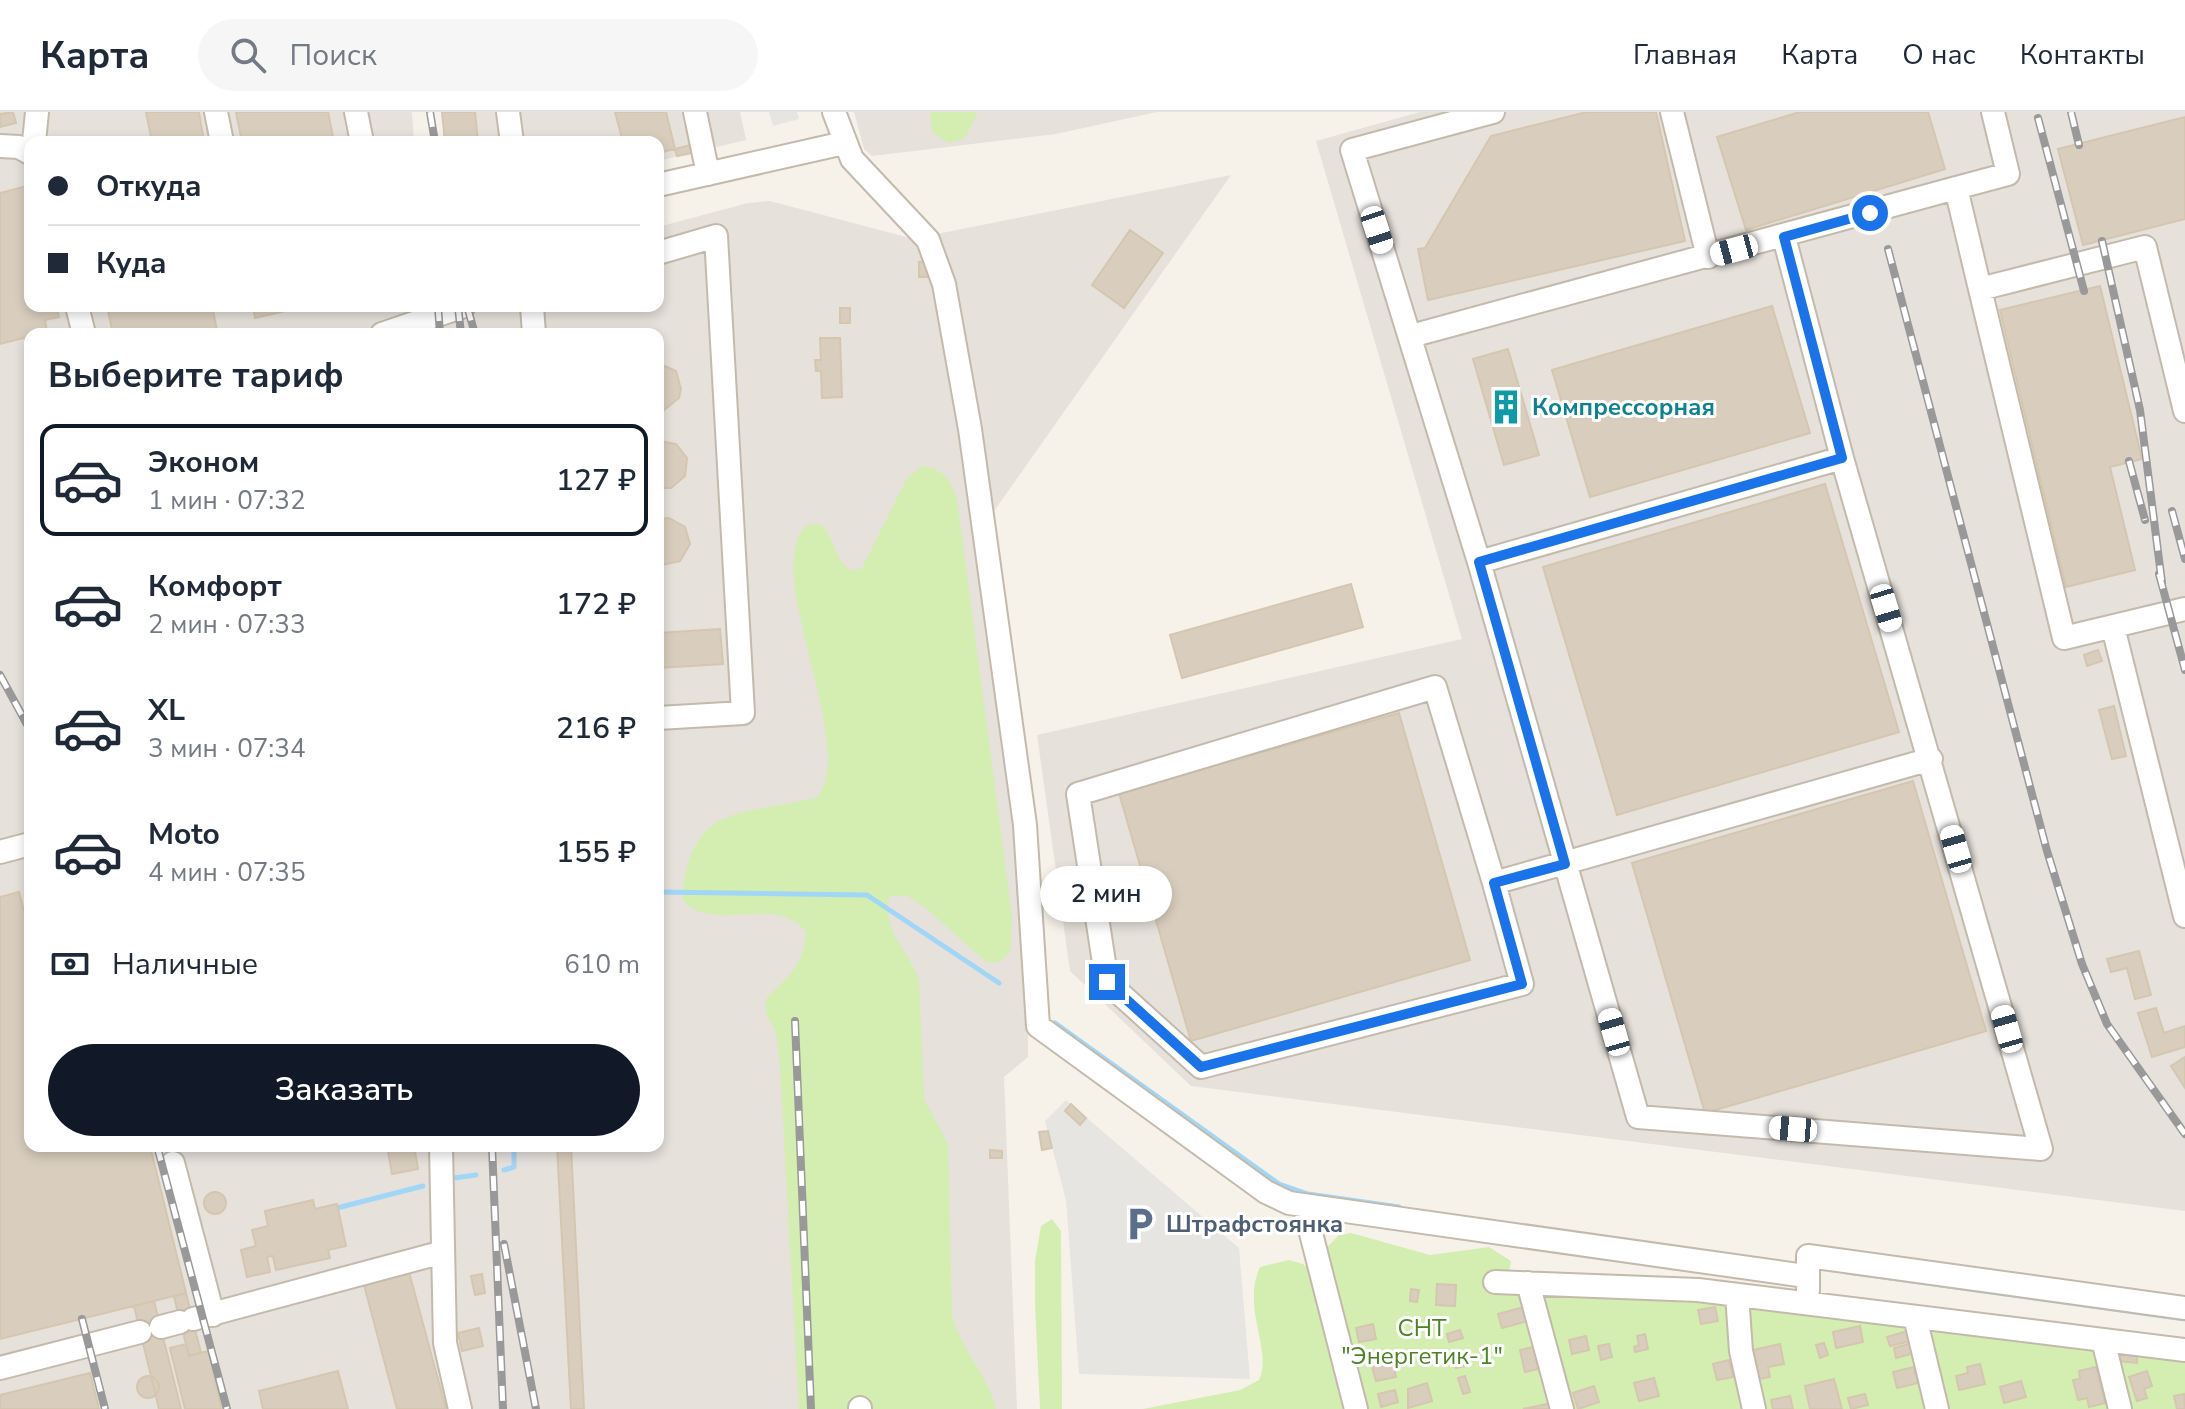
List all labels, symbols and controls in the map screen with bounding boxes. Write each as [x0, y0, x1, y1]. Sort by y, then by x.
search box [198, 19, 758, 91]
text: Карта [40, 30, 150, 81]
icon: search [226, 33, 270, 77]
text: Поиск [290, 35, 377, 76]
text: Главная [1633, 36, 1737, 74]
text: Карта [1781, 36, 1858, 74]
text: О нас [1902, 36, 1976, 74]
text: Контакты [2020, 36, 2145, 74]
text: Откуда [96, 166, 202, 207]
route start [1852, 195, 1888, 231]
car [1358, 203, 1396, 257]
car [1708, 232, 1760, 268]
text: Куда [96, 243, 167, 284]
text: Выберите тариф [48, 351, 344, 400]
building icon: Компрессорная [1487, 388, 1525, 426]
place label: Компрессорная [1532, 391, 1715, 423]
text: Эконом [148, 442, 259, 483]
icon: car [52, 444, 124, 516]
text: 127 ₽ [556, 460, 636, 501]
text: 1 мин · 07:32 [148, 483, 305, 518]
text: Комфорт [148, 566, 282, 607]
icon: car [52, 568, 124, 640]
car [1868, 582, 1904, 634]
text: 172 ₽ [556, 584, 636, 625]
text: 2 мин · 07:33 [148, 607, 305, 642]
text: XL [148, 690, 185, 731]
icon: car [52, 692, 124, 764]
text: 216 ₽ [556, 708, 636, 749]
text: 3 мин · 07:34 [148, 731, 305, 766]
text: Moto [148, 814, 220, 855]
icon: car [52, 816, 124, 888]
car [1938, 823, 1974, 875]
text: 155 ₽ [556, 832, 636, 873]
text: 4 мин · 07:35 [148, 855, 305, 890]
callout: 2 мин [1041, 866, 1173, 922]
text: 2 мин [1071, 876, 1141, 911]
icon: cash [48, 942, 92, 986]
text: Наличные [112, 944, 258, 985]
text: 610 m [564, 947, 640, 982]
route end [1089, 964, 1125, 1000]
car [1989, 1003, 2025, 1055]
car [1596, 1006, 1632, 1058]
button: Заказать [48, 1044, 640, 1136]
car [1768, 1115, 1818, 1143]
parking icon: Штрафстоянка [1121, 1205, 1159, 1243]
place label: Штрафстоянка [1166, 1208, 1343, 1240]
park label: СНТ "Энергетик-1" [1341, 1312, 1503, 1372]

